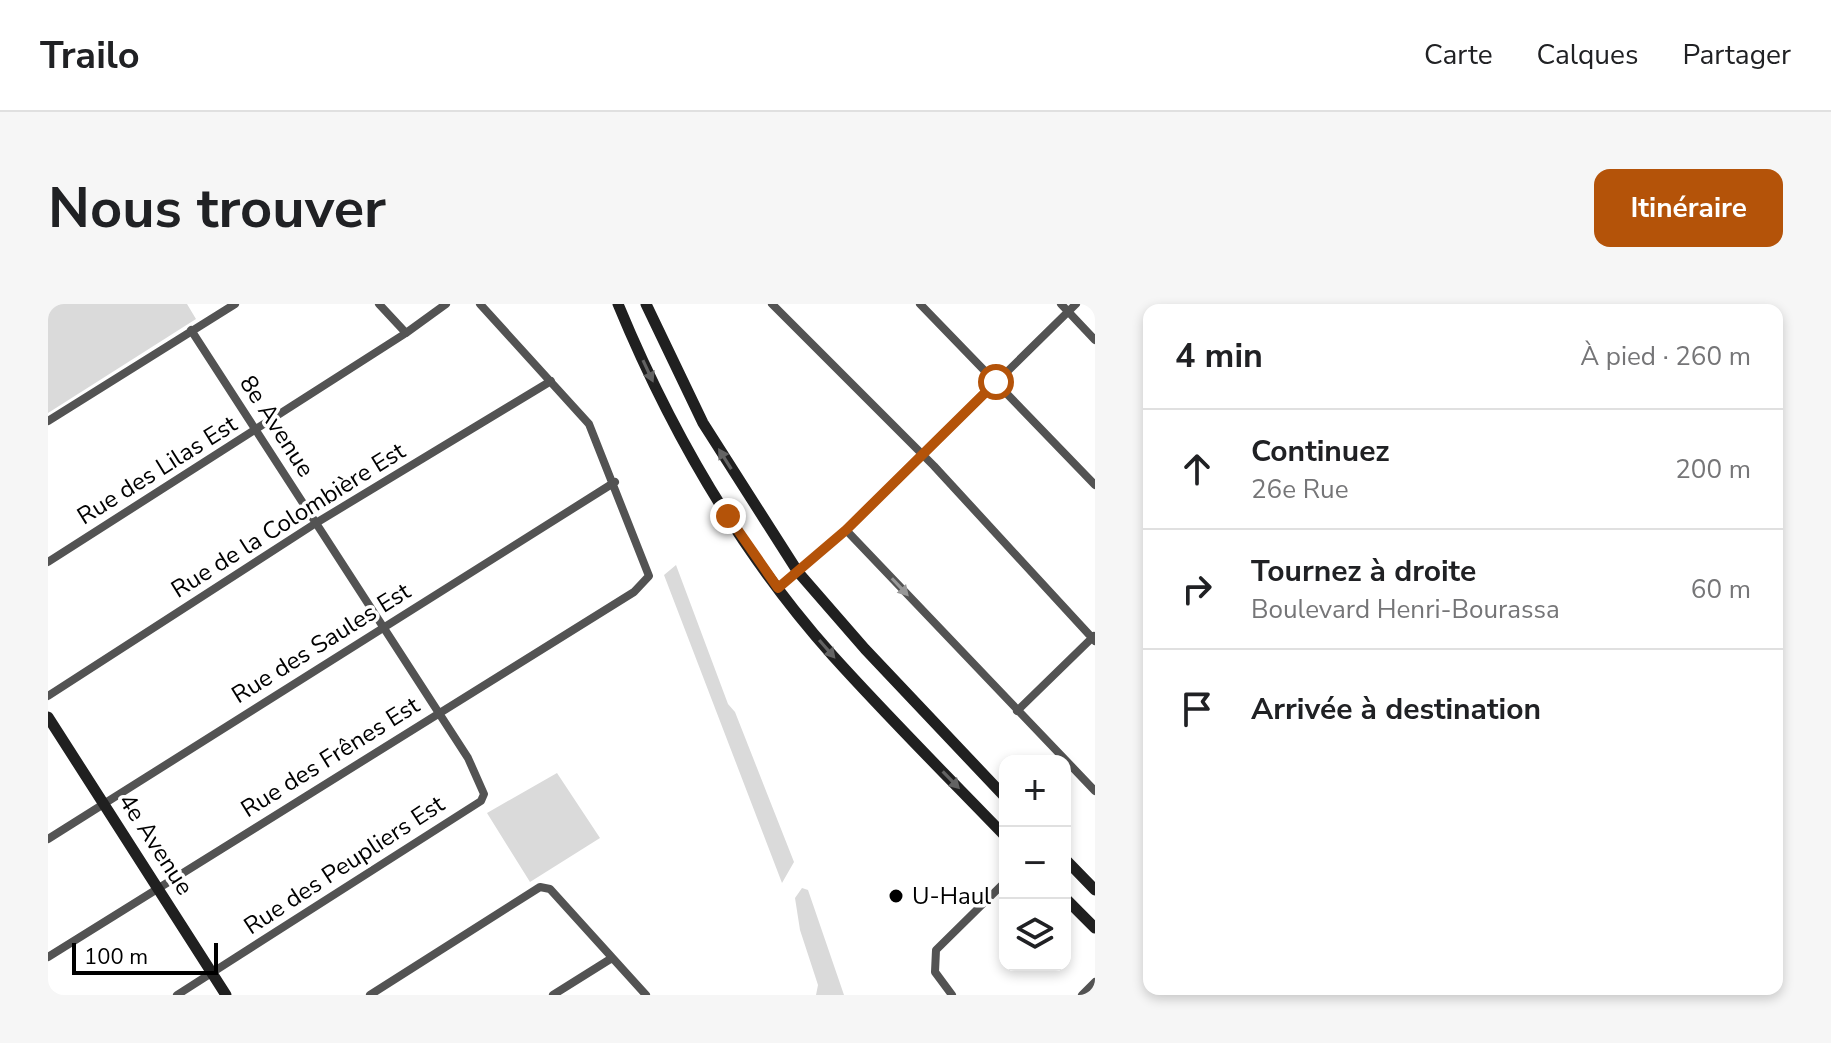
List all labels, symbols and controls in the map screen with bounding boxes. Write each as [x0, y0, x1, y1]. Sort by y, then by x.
text: Trailo [40, 30, 140, 81]
text: Carte [1424, 36, 1493, 74]
text: Calques [1537, 36, 1638, 74]
text: Partager [1682, 36, 1791, 74]
button: Itinéraire [1594, 169, 1783, 247]
text: Nous trouver [48, 170, 386, 247]
text: 4 min [1175, 333, 1263, 379]
text: À pied · 260 m [1580, 339, 1751, 374]
one-way arrow [641, 359, 655, 382]
route start [978, 364, 1014, 400]
street label: 8e Avenue [232, 369, 322, 483]
street label: Rue des Lilas Est [71, 408, 243, 532]
text: Continuez [1251, 431, 1390, 472]
street label: Rue de la Colombière Est [165, 435, 412, 605]
icon: ahead [1175, 447, 1219, 491]
one-way arrow [718, 449, 733, 470]
text: 200 m [1675, 452, 1751, 487]
text: 26e Rue [1251, 472, 1349, 507]
route end [710, 498, 746, 534]
text: Tournez à droite [1251, 551, 1476, 592]
icon: right [1175, 567, 1219, 611]
text: 60 m [1691, 572, 1751, 607]
street label: Rue des Saules Est [226, 575, 417, 711]
one-way arrow [890, 577, 908, 596]
text: Boulevard Henri-Bourassa [1251, 592, 1560, 627]
one-way arrow [818, 638, 835, 658]
icon: arrive [1175, 687, 1219, 731]
street label: Rue des Frênes Est [235, 689, 426, 825]
text: Arrivée à destination [1251, 689, 1541, 730]
map controls [999, 755, 1071, 971]
button: + [999, 755, 1071, 827]
one-way arrow [941, 770, 960, 789]
street label: 4e Avenue [111, 787, 201, 901]
street label: Rue des Peupliers Est [238, 788, 451, 942]
button: − [999, 827, 1071, 899]
place label: U-Haul [912, 880, 991, 912]
marker: U-Haul [887, 887, 905, 905]
button: layers [999, 899, 1071, 971]
scale bar [72, 939, 218, 975]
text: 100 m [84, 942, 148, 972]

